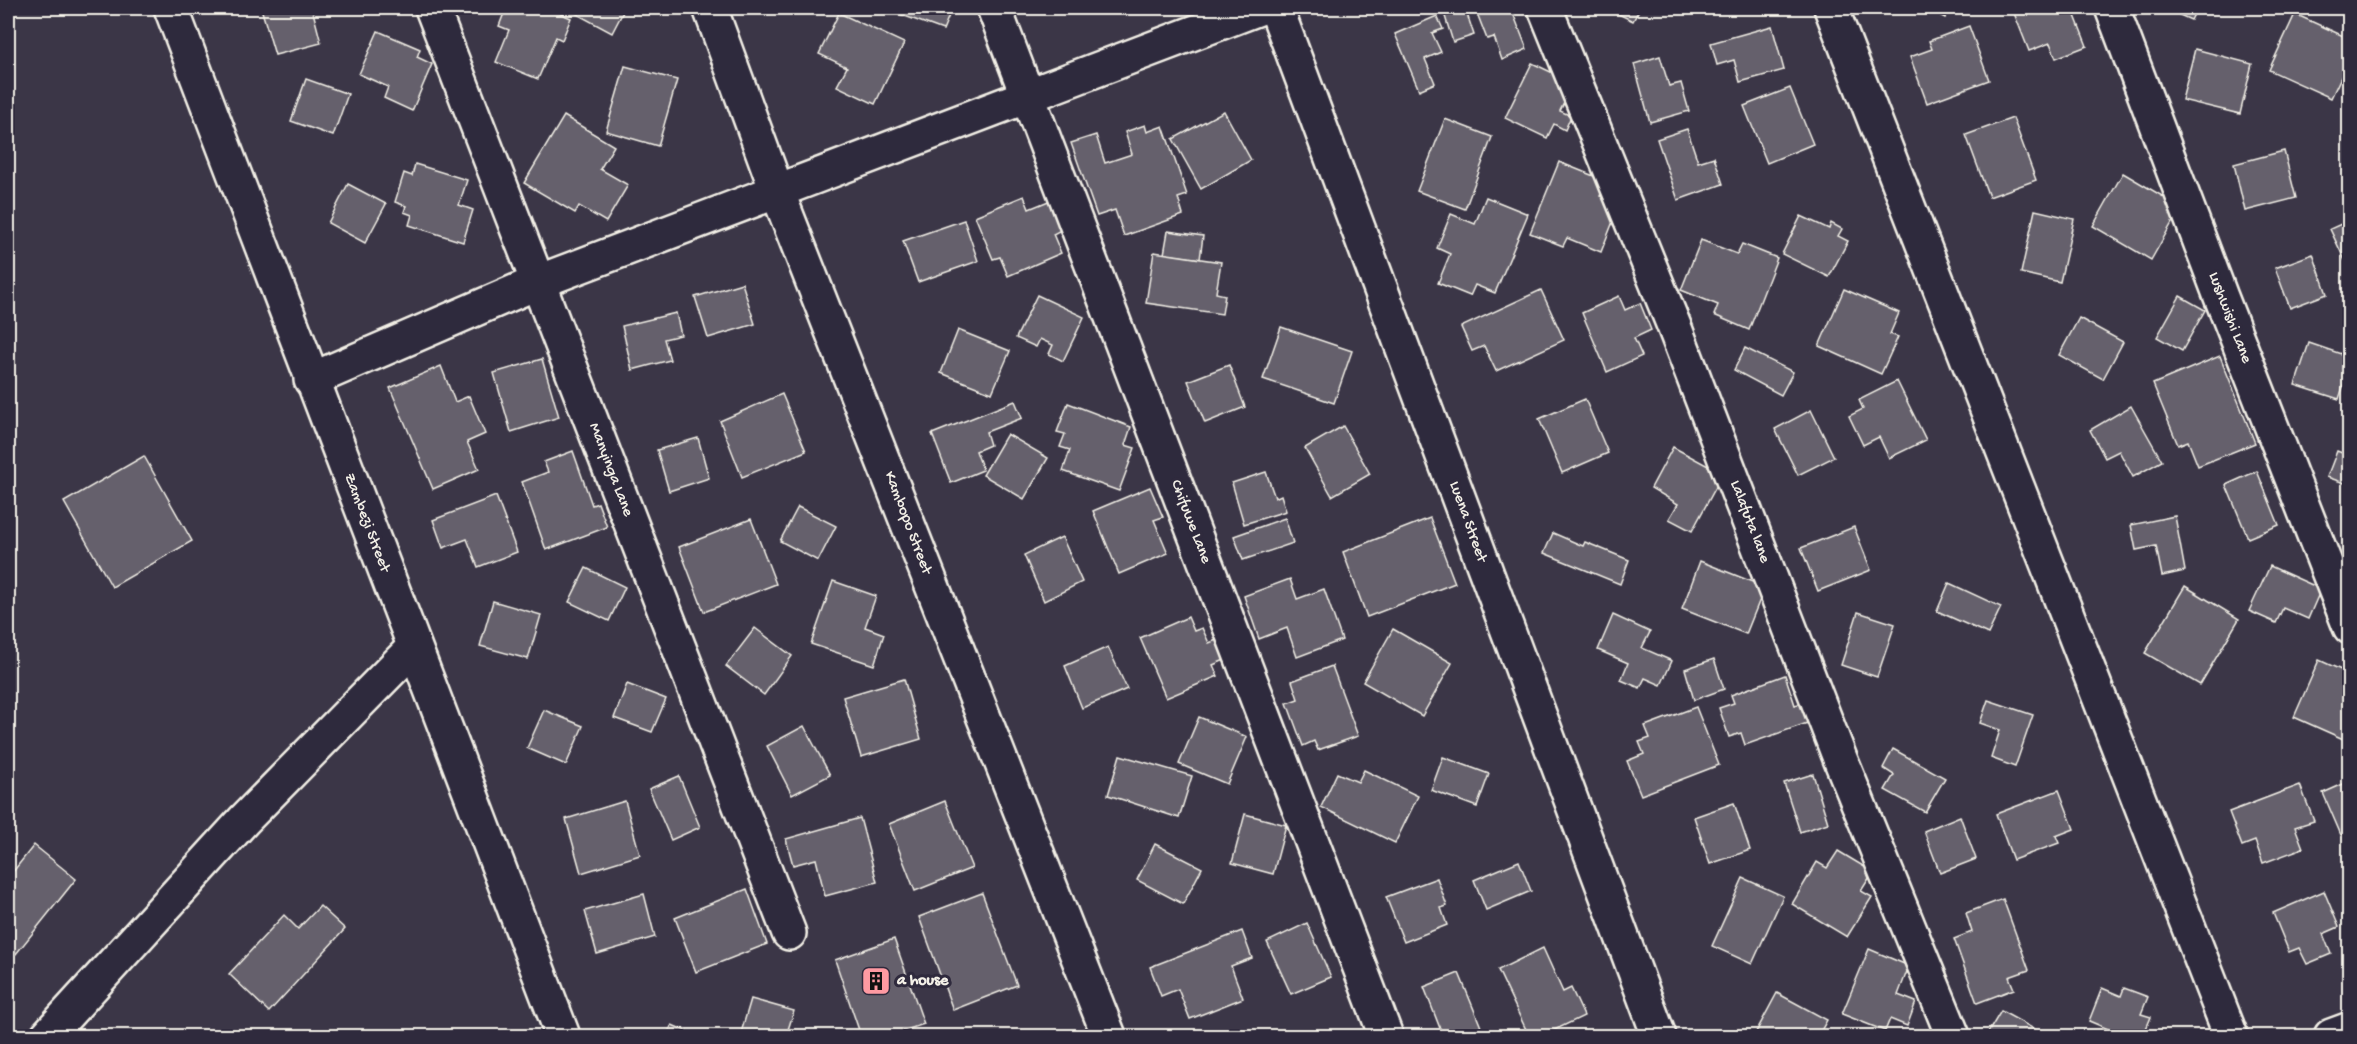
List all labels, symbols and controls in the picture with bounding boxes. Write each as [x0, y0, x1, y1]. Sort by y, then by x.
street label: Lushwishi Lane [2203, 270, 2255, 367]
street label: Manyinga Lane [583, 420, 637, 520]
street label: Kambopo Street [879, 469, 936, 578]
street label: Zambezi Street [338, 471, 394, 576]
street label: Chifuwe Lane [1165, 477, 1215, 567]
street label: Lalafuta lane [1725, 478, 1774, 567]
street label: Luena Street [1444, 479, 1491, 566]
building icon: a house [860, 965, 892, 997]
place label: a house [896, 972, 949, 991]

